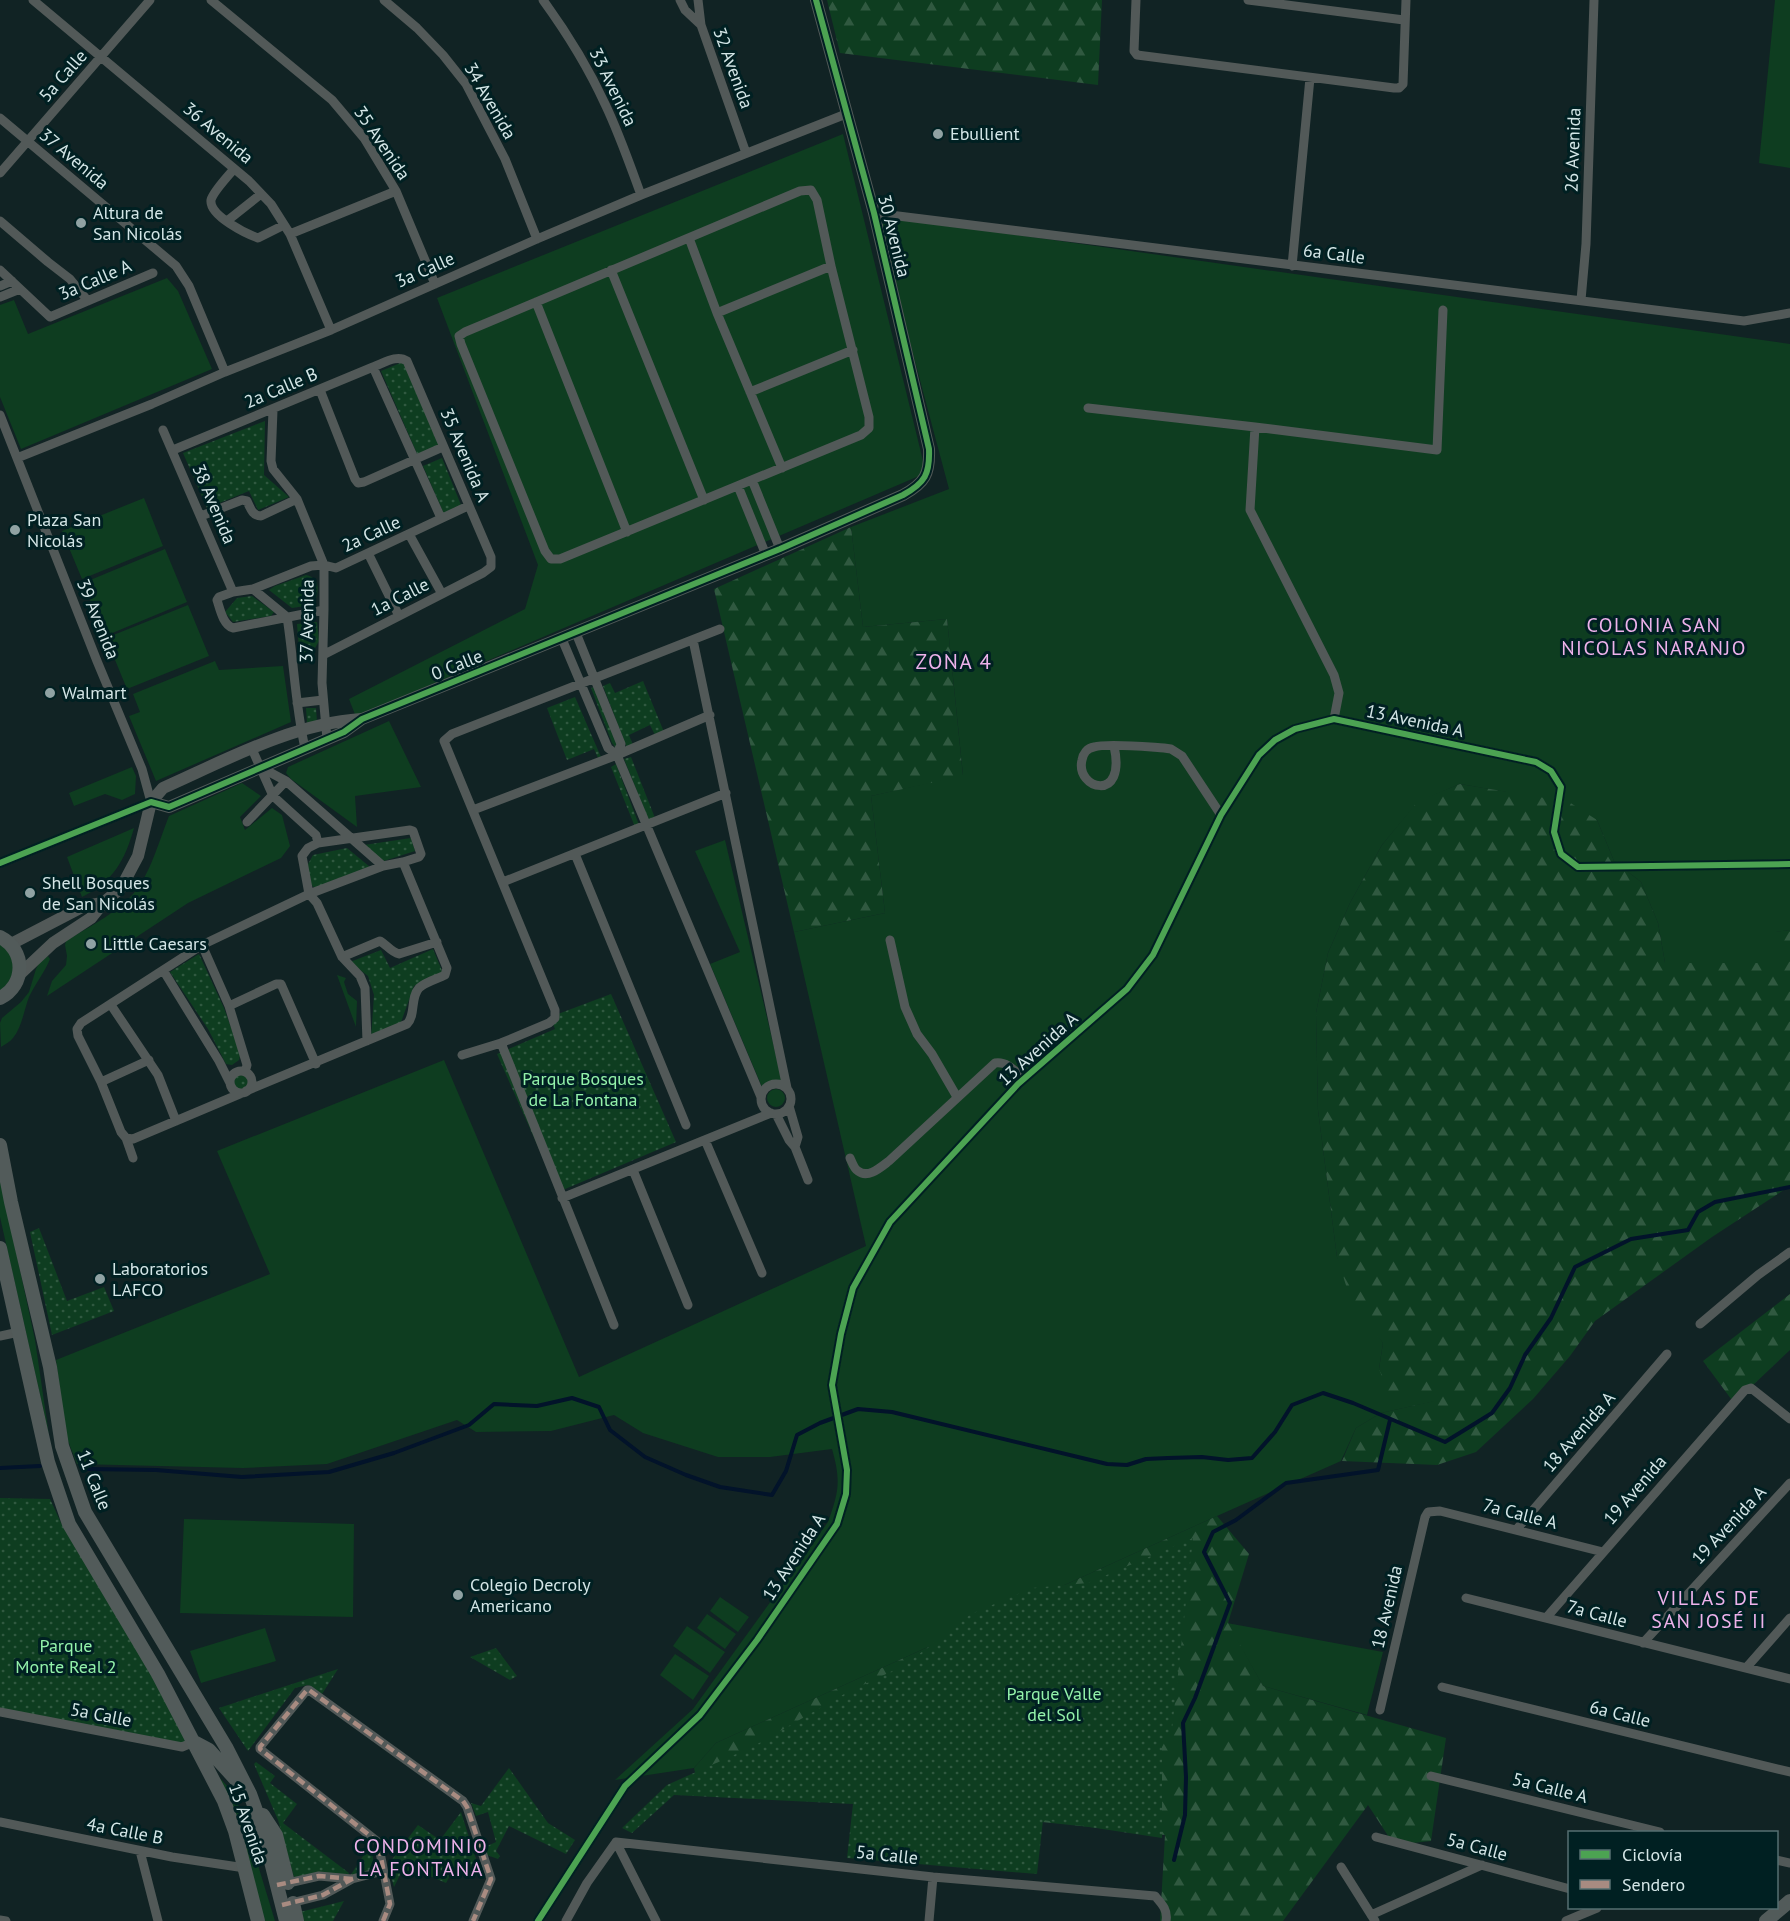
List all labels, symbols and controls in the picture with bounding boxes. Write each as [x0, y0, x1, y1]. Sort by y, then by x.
street label: 32 Avenida [708, 24, 759, 112]
street label: 33 Avenida [585, 44, 642, 130]
street label: 5a Calle [34, 45, 92, 107]
street label: 34 Avenida [459, 58, 522, 143]
street label: 36 Avenida [179, 97, 258, 169]
street label: 35 Avenida [349, 101, 416, 184]
street label: 26 Avenida [1560, 107, 1585, 193]
place label: Ebullient [950, 122, 1020, 145]
street label: 37 Avenida [35, 123, 114, 194]
marker: Ebullient [931, 127, 945, 141]
street label: 30 Avenida [873, 192, 916, 280]
place label: Altura de San Nicolás [93, 201, 182, 245]
marker: Altura de San Nicolás [74, 216, 88, 230]
street label: 6a Calle [1302, 238, 1366, 269]
street label: 3a Calle [392, 246, 458, 293]
street label: 3a Calle A [55, 254, 135, 305]
street label: 2a Calle B [241, 362, 321, 413]
street label: 35 Avenida A [435, 405, 496, 505]
street label: 38 Avenida [187, 460, 242, 547]
place label: Plaza San Nicolás [27, 508, 101, 552]
street label: 2a Calle [338, 510, 404, 557]
marker: Plaza San Nicolás [8, 523, 22, 537]
street label: 1a Calle [367, 572, 433, 621]
street label: 39 Avenida [72, 575, 125, 662]
street label: 37 Avenida [294, 579, 319, 663]
district label: COLONIA SAN NICOLAS NARANJO [1561, 612, 1747, 661]
street label: 0 Calle [428, 644, 486, 685]
district label: ZONA 4 [916, 648, 992, 675]
place label: Walmart [62, 681, 127, 704]
marker: Walmart [43, 686, 57, 700]
street label: 13 Avenida A [1364, 699, 1467, 742]
place label: Shell Bosques de San Nicolás [42, 871, 155, 915]
marker: Shell Bosques de San Nicolás [23, 886, 37, 900]
place label: Little Caesars [103, 932, 207, 955]
marker: Little Caesars [84, 937, 98, 951]
street label: 13 Avenida A [993, 1007, 1083, 1090]
park label: Parque Bosques de La Fontana [522, 1067, 644, 1111]
place label: Laboratorios LAFCO [112, 1257, 208, 1301]
marker: Laboratorios LAFCO [93, 1272, 107, 1286]
street label: 18 Avenida A [1537, 1386, 1620, 1477]
street label: 11 Calle [72, 1446, 117, 1513]
street label: 19 Avenida [1598, 1450, 1671, 1529]
street label: 19 Avenida A [1686, 1480, 1771, 1569]
street label: 7a Calle A [1480, 1493, 1560, 1534]
street label: 13 Avenida A [757, 1508, 831, 1605]
street label: 18 Avenida [1366, 1563, 1407, 1651]
place label: Colegio Decroly Americano [470, 1573, 591, 1617]
district label: VILLAS DE SAN JOSÉ II [1651, 1585, 1767, 1634]
marker: Colegio Decroly Americano [451, 1588, 465, 1602]
street label: 7a Calle [1565, 1594, 1630, 1633]
park label: Parque Monte Real 2 [15, 1634, 117, 1678]
park label: Parque Valle del Sol [1006, 1682, 1102, 1726]
street label: 6a Calle [1587, 1695, 1653, 1732]
street label: 5a Calle [68, 1697, 134, 1732]
street label: 5a Calle A [1510, 1767, 1591, 1808]
street label: 15 Avenida [224, 1780, 273, 1868]
street label: 4a Calle B [85, 1812, 165, 1849]
street label: 5a Calle [1444, 1827, 1510, 1866]
legend [1568, 1831, 1778, 1909]
district label: CONDOMINIO LA FONTANA [354, 1833, 488, 1882]
street label: 5a Calle [855, 1840, 919, 1869]
text: Ciclovía [1622, 1843, 1682, 1866]
text: Sendero [1622, 1873, 1685, 1896]

